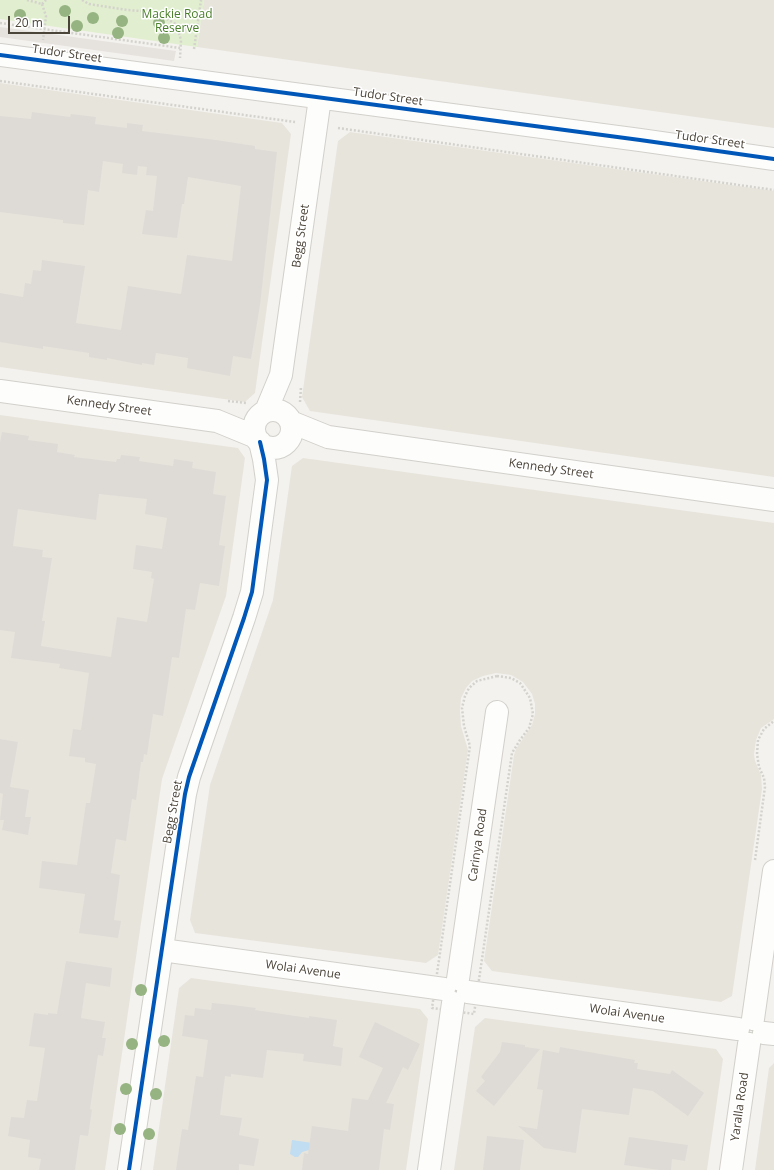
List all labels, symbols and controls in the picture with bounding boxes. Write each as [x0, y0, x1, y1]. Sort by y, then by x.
scale bar [10, 8, 72, 34]
park label: Mackie Road Reserve [141, 8, 213, 36]
text: 20 m [15, 14, 43, 31]
street label: Tudor Street [31, 42, 103, 66]
street label: Tudor Street [352, 85, 424, 109]
street label: Tudor Street [674, 128, 746, 152]
street label: Begg Street [289, 203, 313, 269]
street label: Kennedy Street [66, 393, 152, 419]
street label: Kennedy Street [508, 456, 594, 482]
street label: Begg Street [160, 779, 186, 845]
street label: Carinya Road [466, 807, 490, 883]
street label: Wolai Avenue [264, 958, 342, 982]
street label: Wolai Avenue [588, 1002, 666, 1026]
street label: Yaralla Road [728, 1072, 752, 1142]

